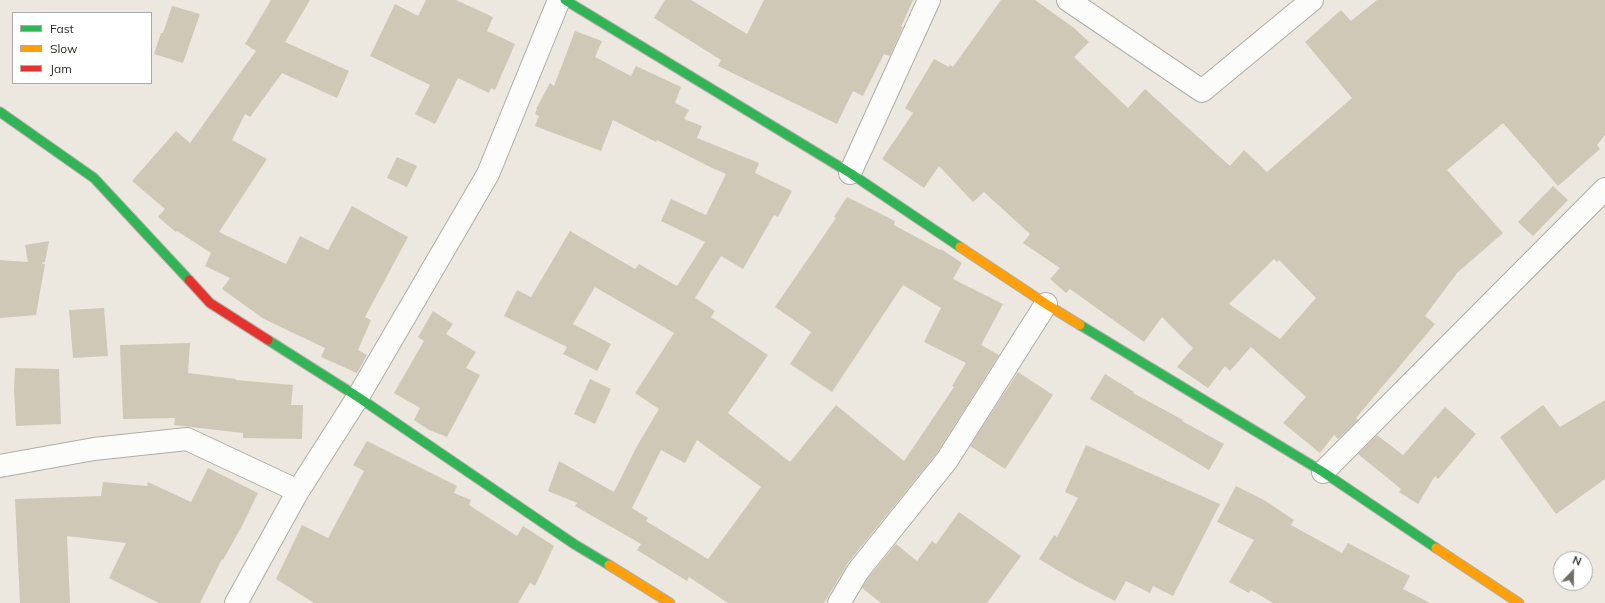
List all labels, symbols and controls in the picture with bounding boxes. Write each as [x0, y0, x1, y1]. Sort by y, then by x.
legend [12, 12, 152, 84]
text: Fast [50, 21, 74, 36]
text: Slow [50, 41, 78, 56]
text: Jam [50, 61, 72, 76]
north arrow [1553, 551, 1593, 591]
text: N [1571, 553, 1584, 569]

